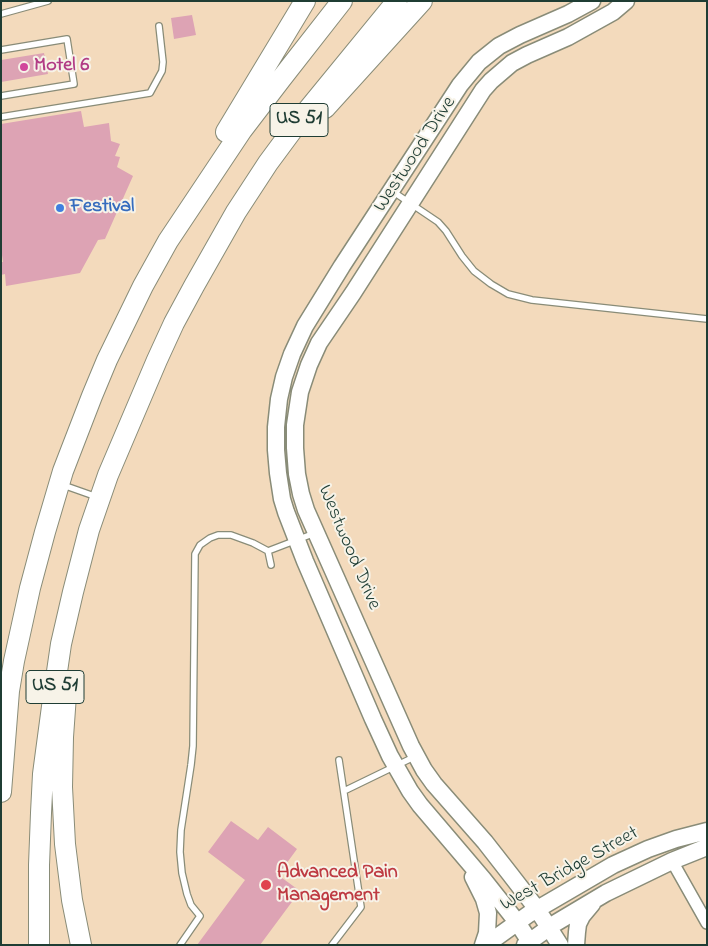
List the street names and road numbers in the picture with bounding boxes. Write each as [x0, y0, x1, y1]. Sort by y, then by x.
street label: Westwood Drive [370, 93, 462, 217]
road number: US 51 [270, 104, 328, 136]
street label: Westwood Drive [311, 482, 385, 614]
road number: US 51 [26, 670, 84, 704]
street label: West Bridge Street [497, 822, 643, 918]

